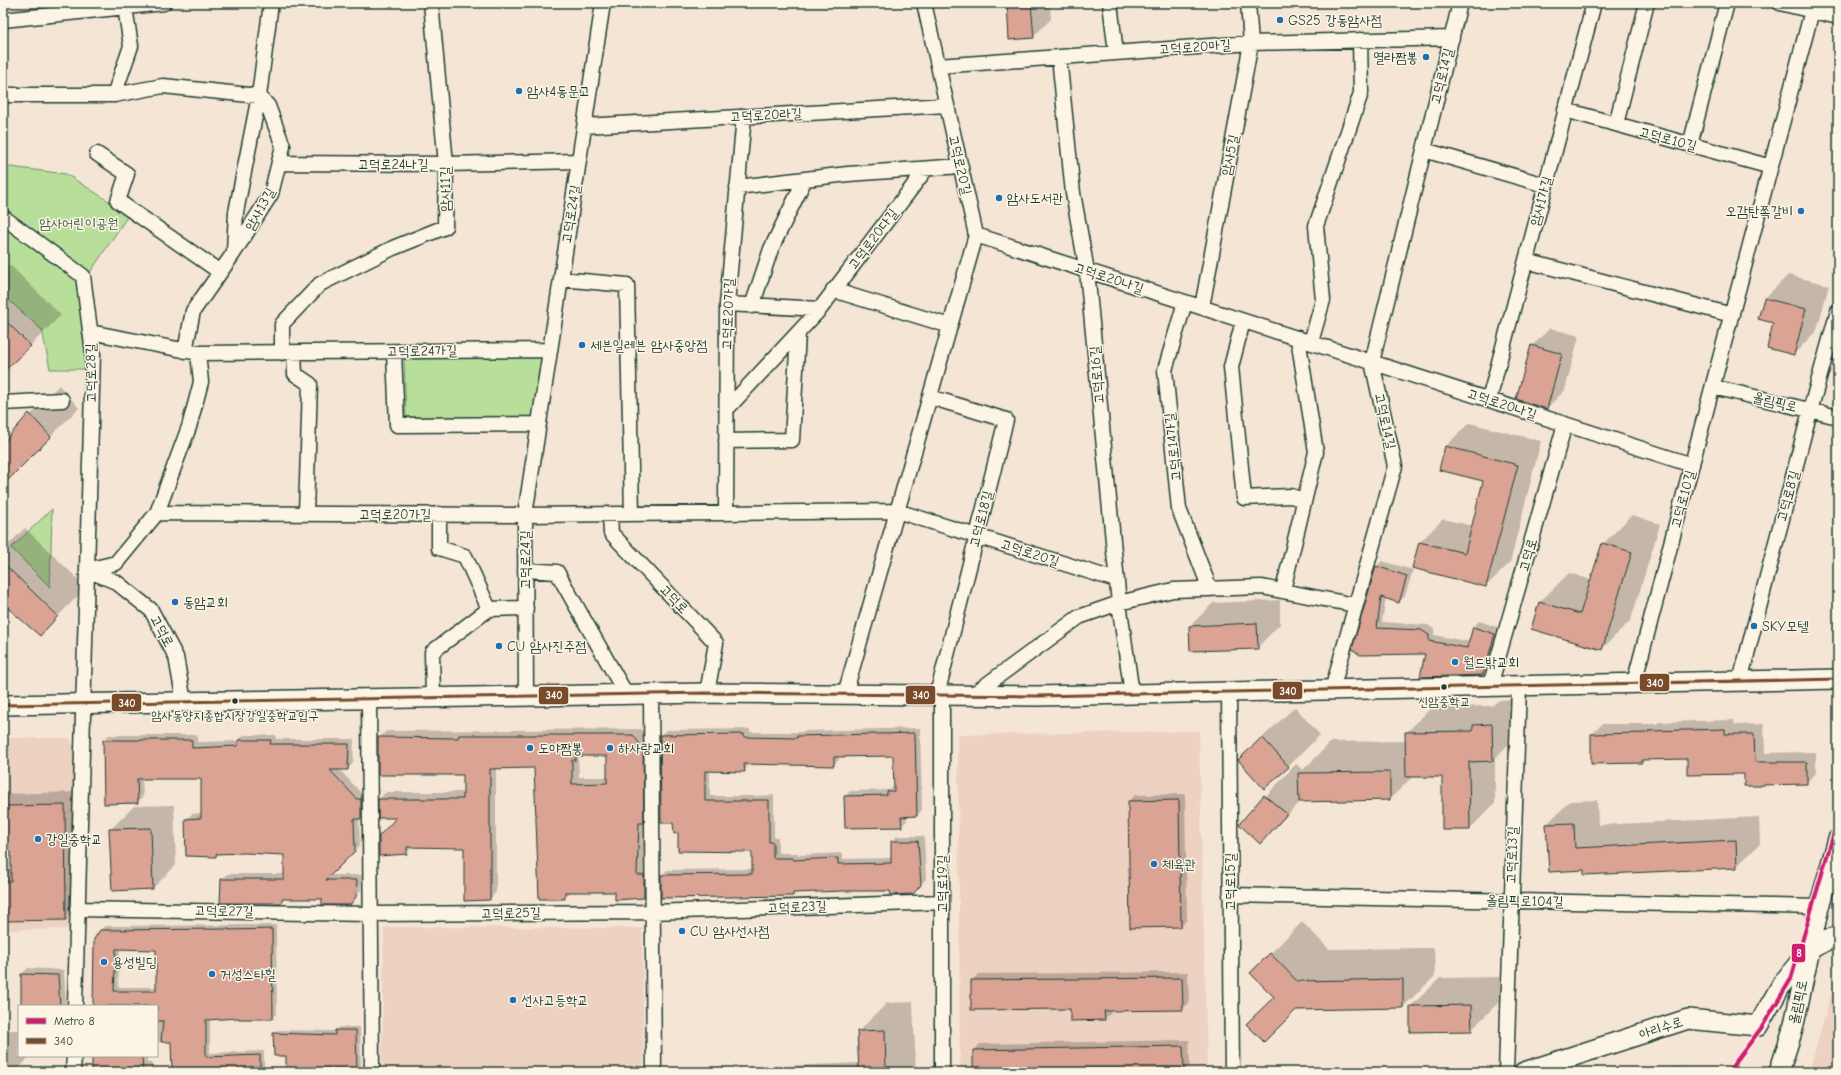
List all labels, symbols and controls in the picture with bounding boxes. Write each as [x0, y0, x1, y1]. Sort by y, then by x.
place label: GS25 강동암사점 [1288, 12, 1382, 29]
marker: GS25 강동암사점 [1275, 15, 1285, 25]
street label: 고덕로20마길 [1158, 36, 1232, 58]
street label: 고덕로14길 [1427, 45, 1457, 106]
place label: 열라짬뽕 [1373, 49, 1418, 66]
marker: 열라짬뽕 [1421, 52, 1431, 62]
place label: 암사4동문고 [527, 83, 590, 100]
marker: 암사4동문고 [514, 86, 524, 96]
street label: 고덕로20라길 [730, 105, 803, 125]
street label: 고덕로10길 [1637, 123, 1699, 155]
street label: 암사5길 [1218, 132, 1242, 177]
street label: 고덕로20길 [945, 133, 975, 197]
street label: 고덕로24나길 [358, 156, 429, 173]
street label: 암사11길 [437, 166, 454, 211]
street label: 암사1가길 [1526, 174, 1556, 228]
street label: 고덕로24길 [558, 183, 584, 245]
street label: 암사13길 [241, 184, 279, 233]
place label: 암사도서관 [1007, 190, 1063, 207]
marker: 암사도서관 [994, 193, 1004, 203]
place label: 오감탄쪽갈비 [1725, 203, 1793, 220]
street label: 고덕로20다길 [844, 204, 902, 273]
marker: 오감탄쪽갈비 [1796, 206, 1806, 216]
park label: 암사어린이공원 [40, 215, 118, 232]
street label: 고덕로20나길 [1072, 259, 1147, 297]
street label: 고덕로20가길 [718, 277, 738, 350]
place label: 세븐일레븐 암사중앙점 [590, 337, 707, 354]
marker: 세븐일레븐 암사중앙점 [577, 340, 587, 350]
street label: 고덕로28길 [82, 342, 100, 403]
street label: 고덕로24가길 [387, 342, 458, 360]
street label: 고덕로16길 [1086, 345, 1108, 405]
street label: 고덕로20나길 [1465, 385, 1540, 423]
street label: 올림픽로 [1751, 388, 1799, 416]
street label: 고덕로14길 [1371, 391, 1399, 452]
street label: 고덕로14가길 [1161, 411, 1185, 482]
street label: 고덕로10길 [1667, 468, 1699, 530]
street label: 고덕로8길 [1773, 468, 1803, 523]
street label: 고덕로18길 [966, 488, 996, 549]
street label: 고덕로20가길 [359, 506, 432, 523]
street label: 고덕로24길 [517, 530, 534, 590]
street label: 고덕로20길 [998, 536, 1062, 571]
street label: 고덕로 [1515, 536, 1541, 574]
street label: 고덕로 [656, 581, 692, 617]
place label: 동암교회 [183, 594, 228, 611]
marker: 동암교회 [170, 597, 180, 607]
street label: 고덕로 [147, 612, 177, 650]
place label: SKY모텔 [1762, 618, 1809, 635]
marker: SKY모텔 [1749, 621, 1759, 631]
place label: CU 암사진주점 [507, 638, 586, 655]
marker: CU 암사진주점 [494, 641, 504, 651]
place label: 월드밖교회 [1463, 654, 1519, 671]
marker: 월드밖교회 [1450, 657, 1460, 667]
line badge: 340 [1639, 673, 1670, 692]
text: 340 [1647, 677, 1663, 690]
line badge: 340 [1272, 681, 1303, 700]
marker: 신암중학교 [1439, 682, 1449, 692]
line badge: 340 [905, 685, 936, 705]
text: 340 [1280, 685, 1296, 698]
line badge: 340 [538, 686, 569, 705]
text: 340 [546, 689, 562, 702]
text: 340 [913, 689, 929, 702]
line badge: 340 [111, 693, 142, 712]
place label: 신암중학교 [1418, 694, 1470, 709]
marker: 암사동양지종합시장강일중학교입구 [230, 696, 240, 706]
text: 340 [119, 697, 135, 710]
place label: 암사동양지종합시장강일중학교입구 [151, 708, 319, 723]
place label: 도야짬뽕 [538, 740, 583, 757]
place label: 하사랑교회 [618, 740, 674, 757]
marker: 도야짬뽕 [525, 743, 535, 753]
marker: 하사랑교회 [605, 743, 615, 753]
street label: 고덕로13길 [1502, 825, 1522, 884]
place label: 강일중학교 [46, 831, 102, 848]
marker: 강일중학교 [33, 834, 43, 844]
street label: 고덕로15길 [1222, 852, 1239, 911]
street label: 고덕로19길 [934, 854, 951, 913]
place label: 체육관 [1162, 856, 1196, 873]
marker: 체육관 [1149, 859, 1159, 869]
street label: 올림픽로104길 [1486, 892, 1564, 910]
street label: 고덕로23길 [767, 897, 828, 917]
street label: 고덕로27길 [194, 902, 254, 920]
street label: 고덕로25길 [481, 904, 542, 922]
place label: CU 암사선사점 [690, 923, 769, 940]
marker: CU 암사선사점 [677, 926, 687, 936]
line badge: 8 [1791, 943, 1806, 963]
text: 8 [1796, 947, 1802, 960]
place label: 용성빌딩 [112, 954, 157, 971]
marker: 용성빌딩 [99, 957, 109, 967]
place label: 거성스타힐 [220, 966, 277, 983]
marker: 거성스타힐 [207, 969, 217, 979]
street label: 올림픽로 [1785, 978, 1811, 1026]
place label: 선사고등학교 [521, 992, 589, 1009]
marker: 선사고등학교 [508, 995, 518, 1005]
legend [18, 1005, 158, 1057]
street label: 아리수로 [1637, 1013, 1685, 1043]
text: Metro 8 [54, 1014, 95, 1028]
text: 340 [54, 1034, 73, 1048]

